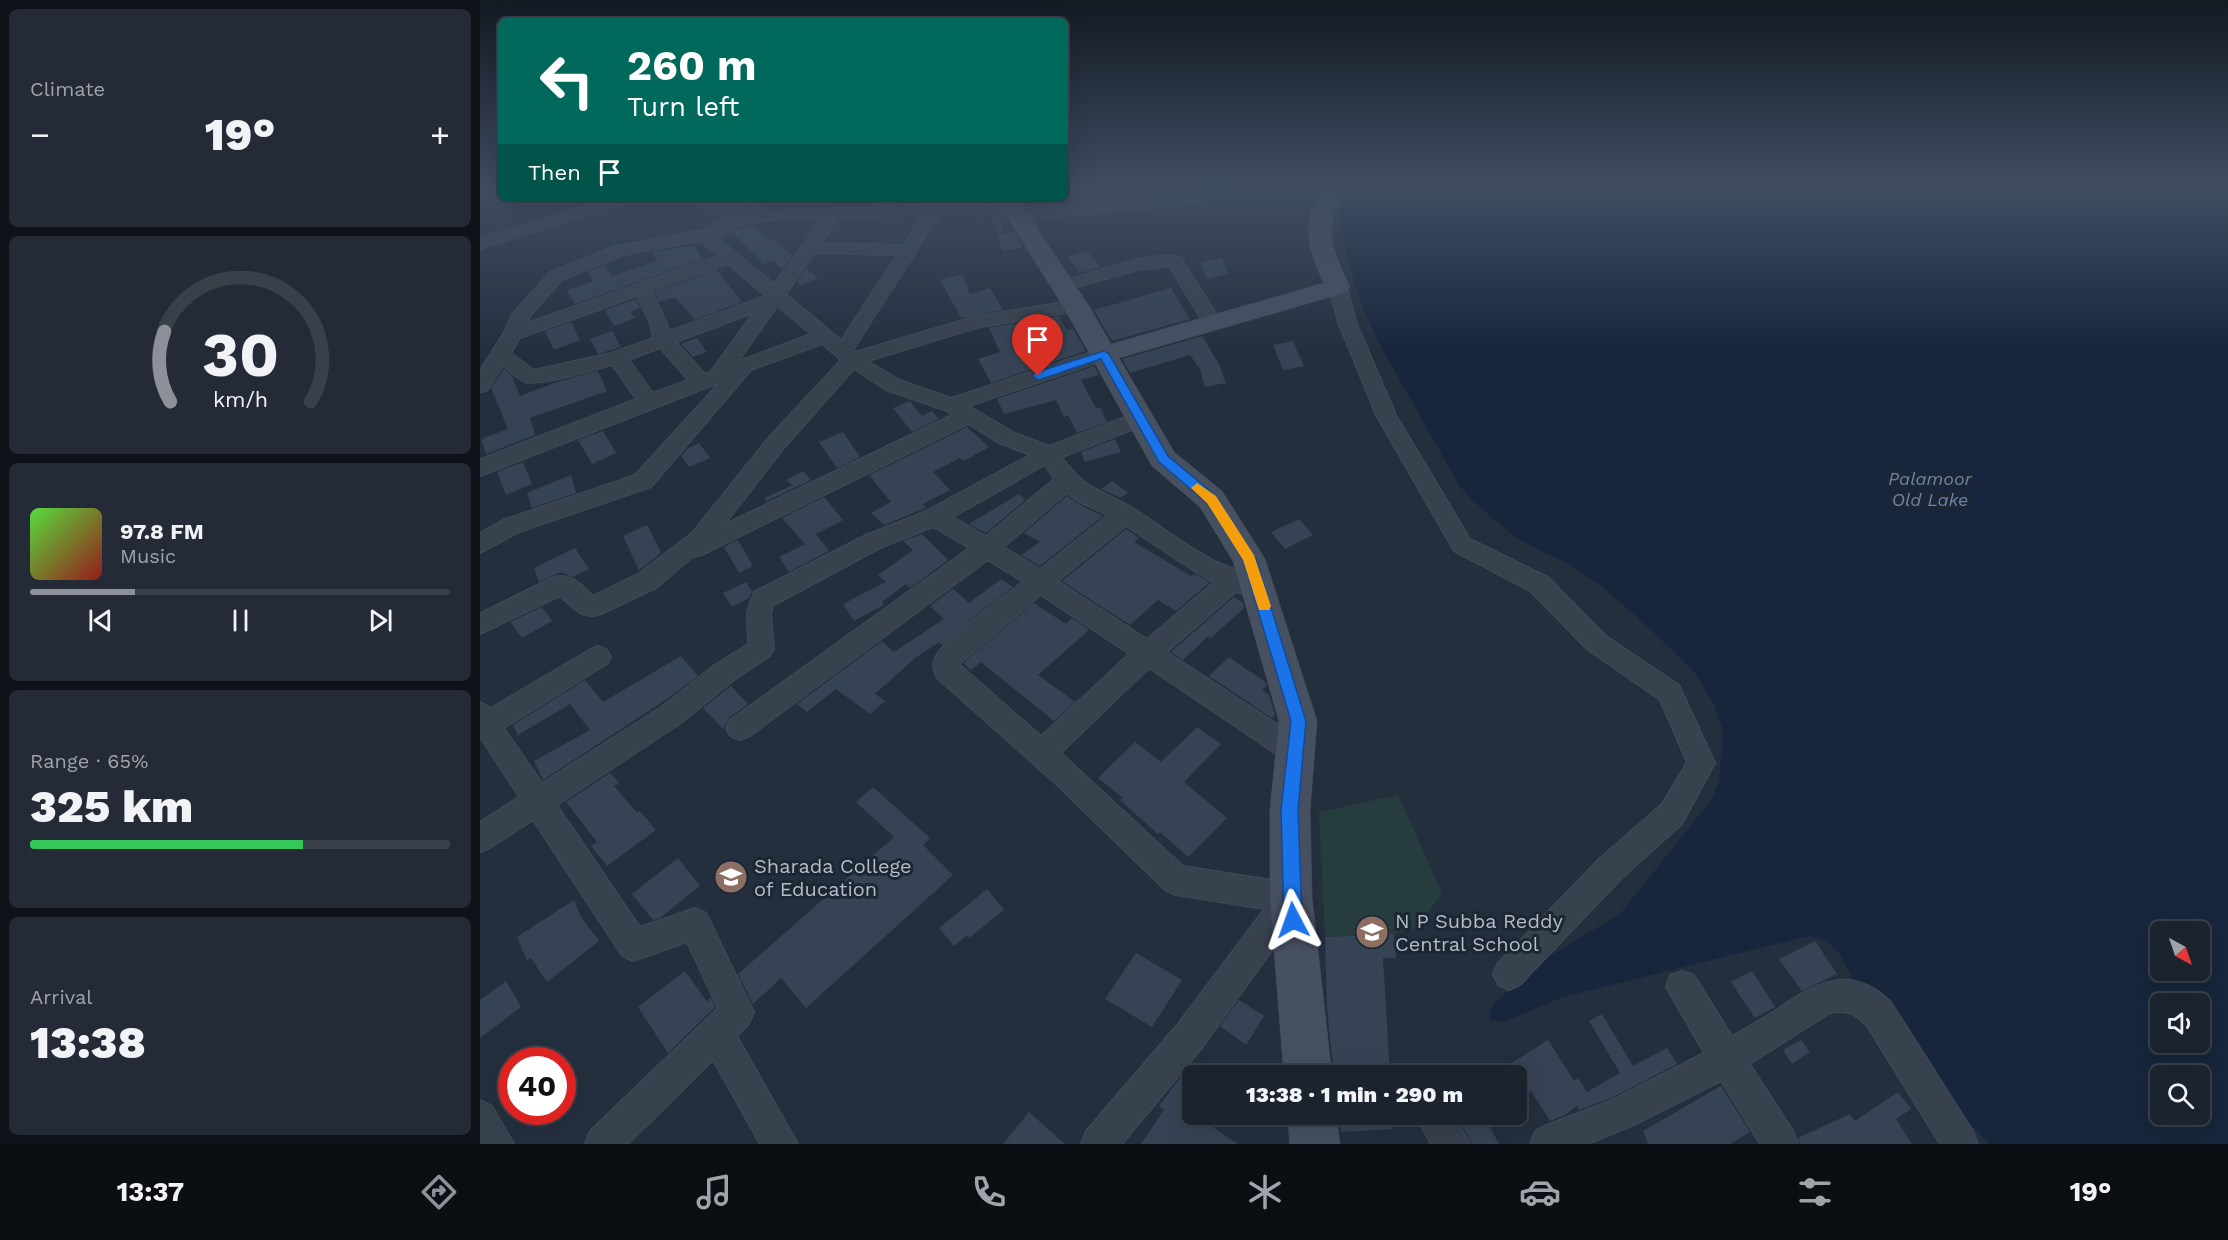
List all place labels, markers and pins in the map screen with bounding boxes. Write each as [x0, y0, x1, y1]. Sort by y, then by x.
pin [1012, 314, 1063, 376]
place label: Sharada College of Education [754, 854, 912, 901]
school or university icon: Sharada College of Education [713, 859, 749, 895]
place label: N P Subba Reddy Central School [1395, 909, 1563, 956]
school or university icon: N P Subba Reddy Central School [1354, 914, 1390, 950]

